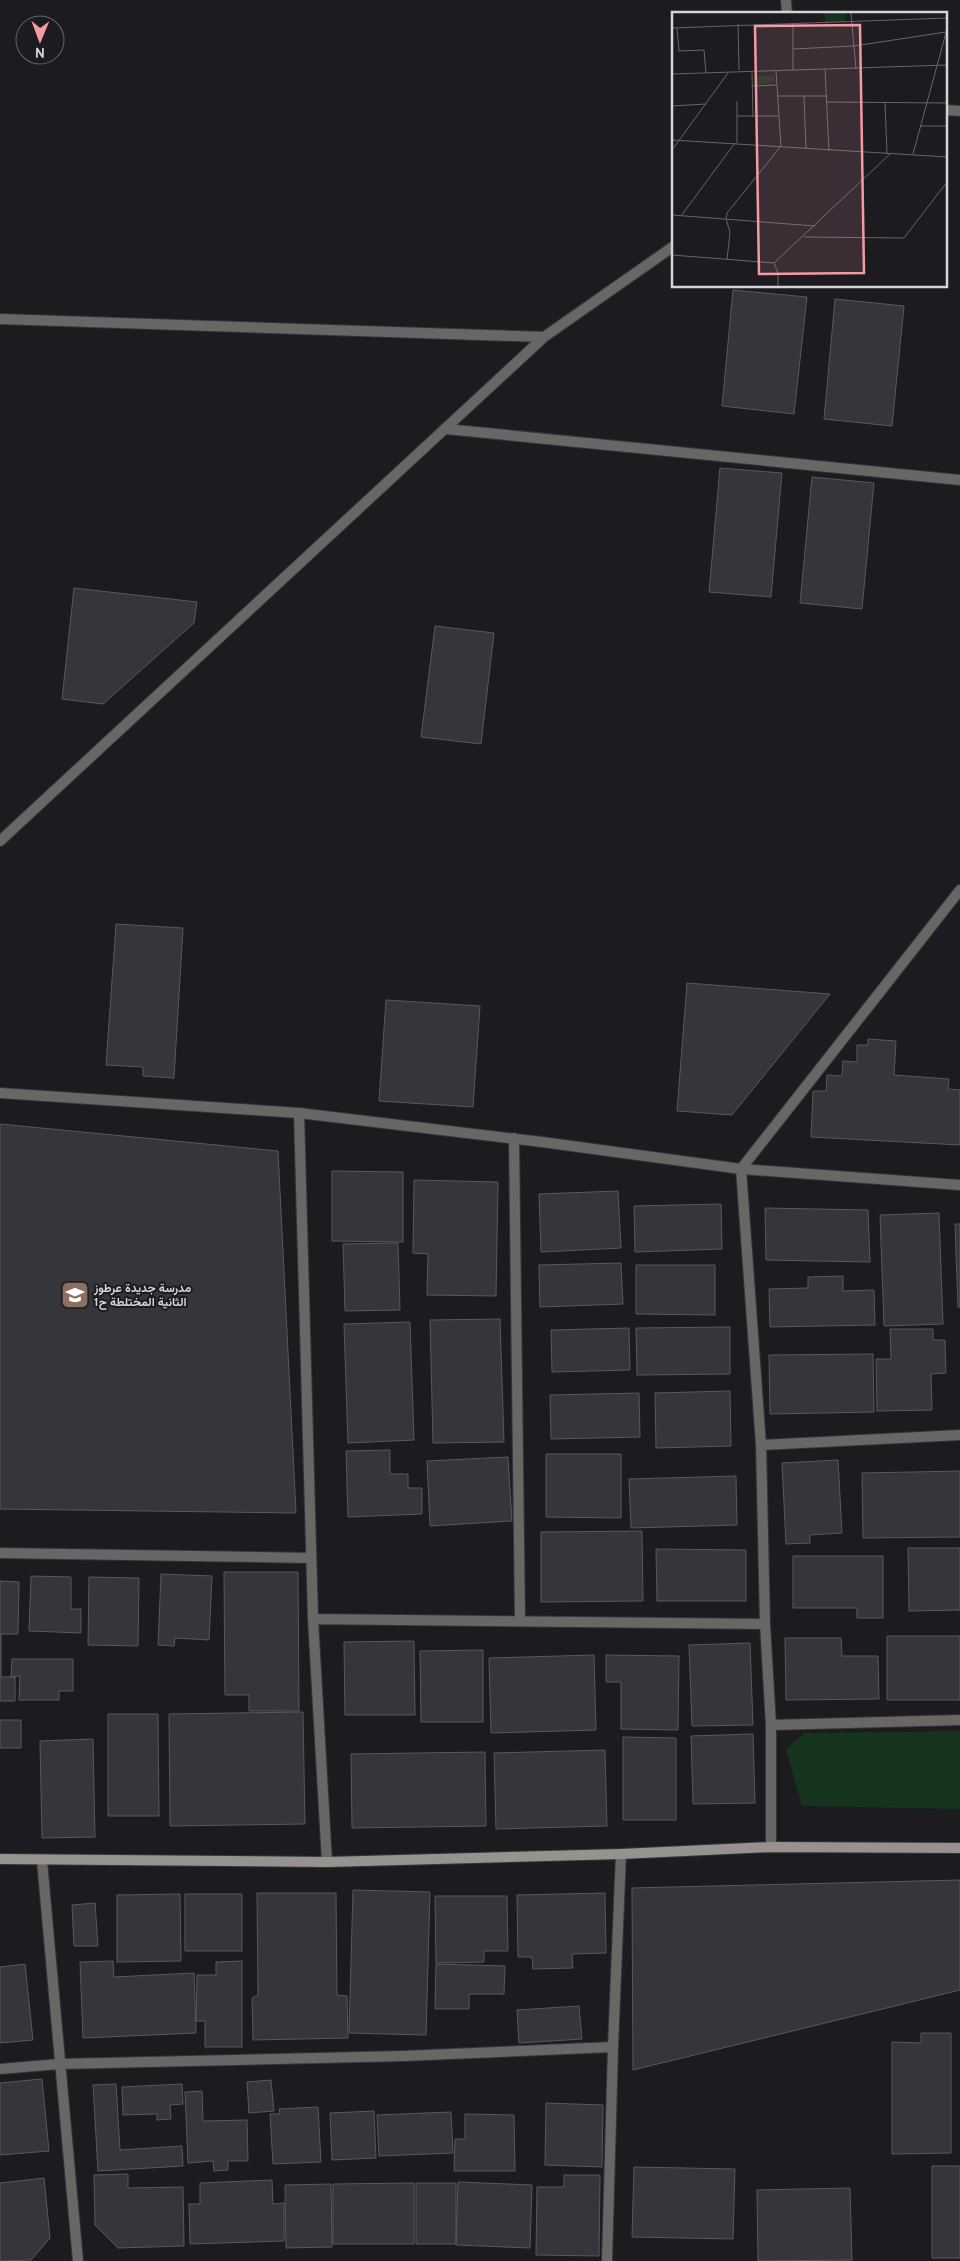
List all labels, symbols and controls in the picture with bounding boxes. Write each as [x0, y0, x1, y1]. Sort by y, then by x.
inset map [672, 12, 948, 288]
north arrow [15, 15, 65, 65]
text: N [35, 43, 45, 60]
school or university icon: مدرسة جديدة عرطوز الثانية المختلطة ح1 [60, 1280, 90, 1310]
place label: مدرسة جديدة عرطوز الثانية المختلطة ح1 [93, 1281, 192, 1311]

